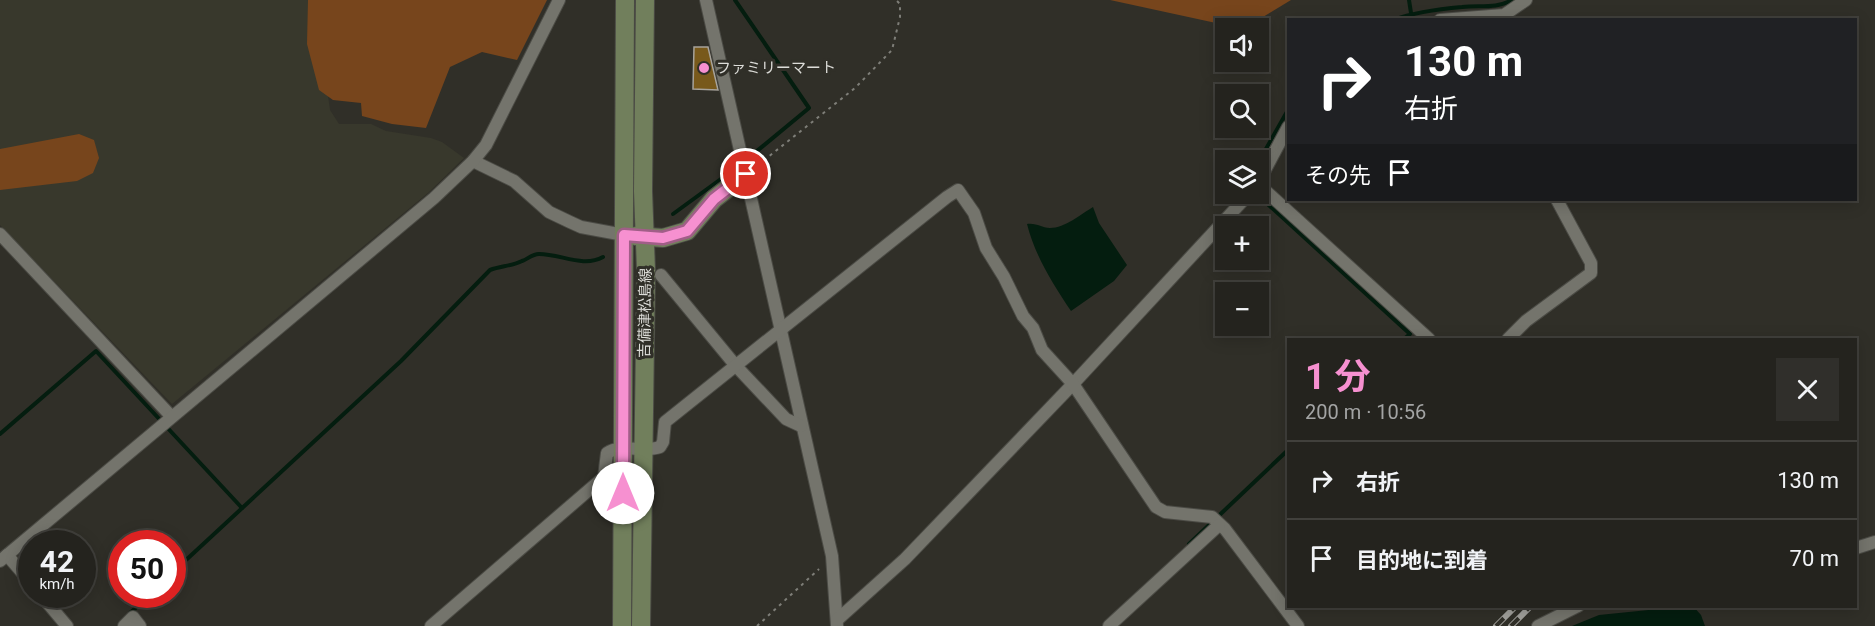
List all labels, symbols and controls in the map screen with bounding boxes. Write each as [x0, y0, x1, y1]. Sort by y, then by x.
map controls [1215, 18, 1269, 336]
button: sound [1215, 18, 1269, 72]
text: 130 m [1404, 37, 1523, 86]
icon: right [1305, 42, 1383, 120]
place label: ファミリーマート [716, 59, 836, 77]
marker: ファミリーマート [697, 61, 711, 75]
button: search [1215, 84, 1269, 138]
text: 右折 [1404, 93, 1458, 125]
pin [720, 148, 771, 199]
button: layers [1215, 150, 1269, 204]
icon: arrive [1383, 156, 1416, 189]
icon: arrive [729, 157, 762, 190]
text: その先 [1305, 163, 1371, 188]
button: + [1215, 216, 1269, 270]
street label: 吉備津松島線 [635, 268, 655, 358]
button: − [1215, 282, 1269, 336]
text: 1 分 [1305, 356, 1371, 398]
button: close [1776, 358, 1839, 421]
text: 200 m · 10:56 [1305, 400, 1426, 424]
position arrow [591, 461, 655, 525]
icon: right [1305, 464, 1338, 497]
text: 130 m [1777, 468, 1839, 493]
text: 右折 [1356, 470, 1400, 495]
speed limit sign: 50 [108, 530, 186, 608]
icon: arrive [1305, 542, 1338, 575]
text: 42 [40, 544, 74, 579]
text: 70 m [1790, 546, 1839, 571]
text: 目的地に到着 [1356, 548, 1488, 573]
text: km/h [39, 575, 75, 593]

